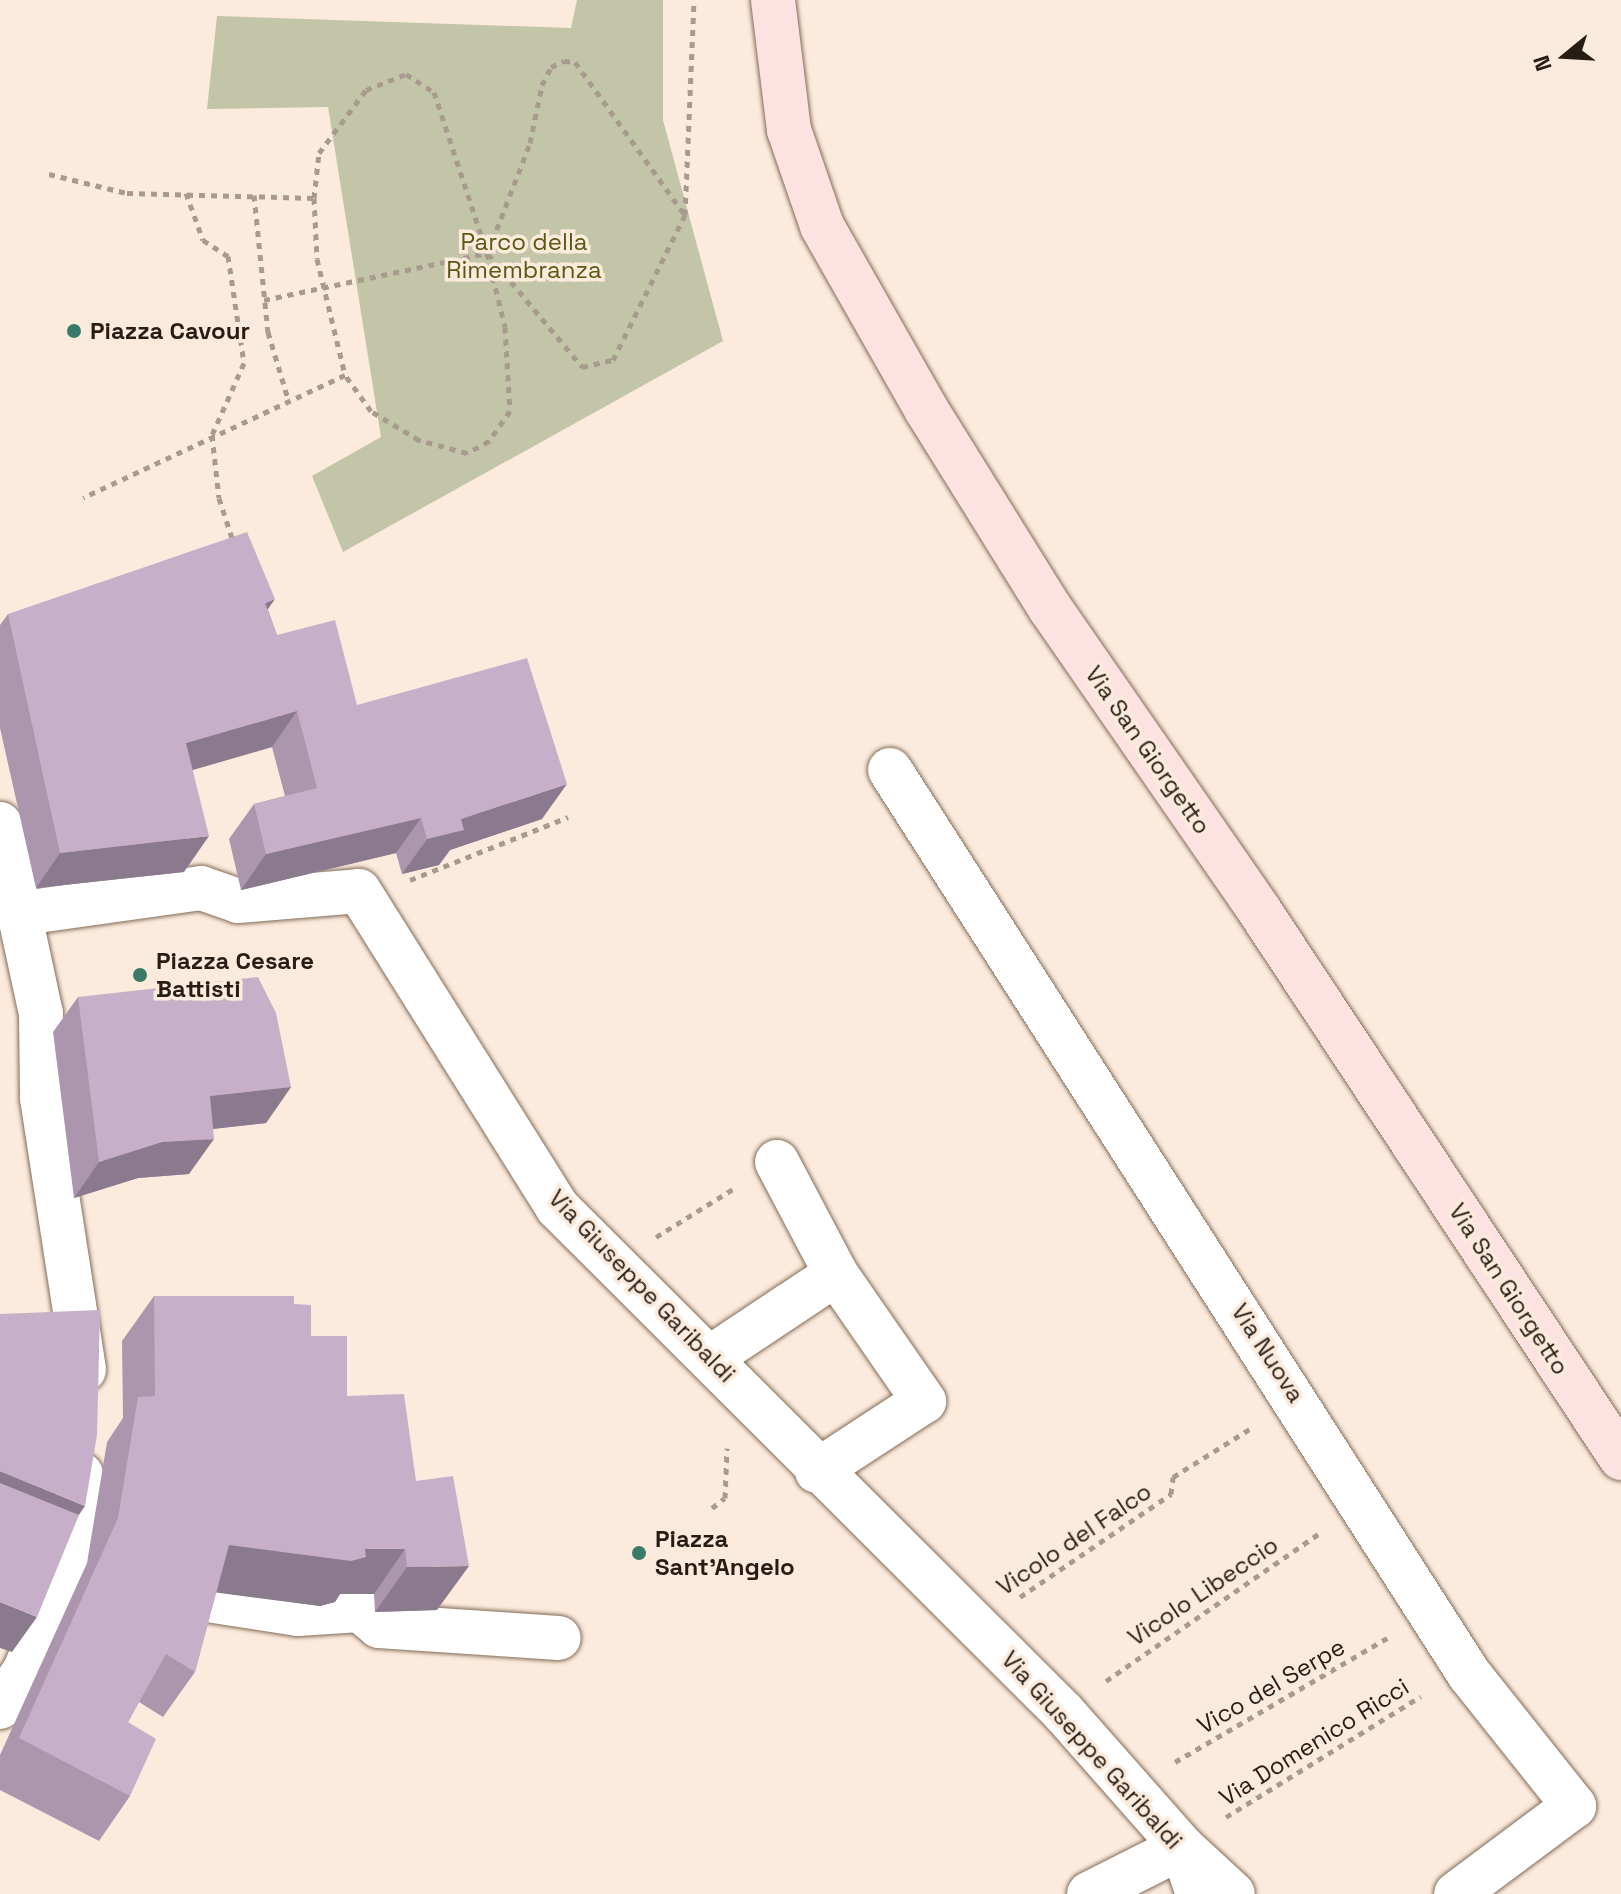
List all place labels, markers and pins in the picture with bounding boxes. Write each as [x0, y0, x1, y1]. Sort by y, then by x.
place label: Piazza Cavour [90, 317, 250, 345]
marker: Piazza Cavour [65, 322, 83, 340]
place label: Piazza Cesare Battisti [156, 947, 314, 1003]
marker: Piazza Cesare Battisti [131, 966, 149, 984]
place label: Piazza Sant'Angelo [655, 1525, 795, 1581]
marker: Piazza Sant'Angelo [630, 1544, 648, 1562]

